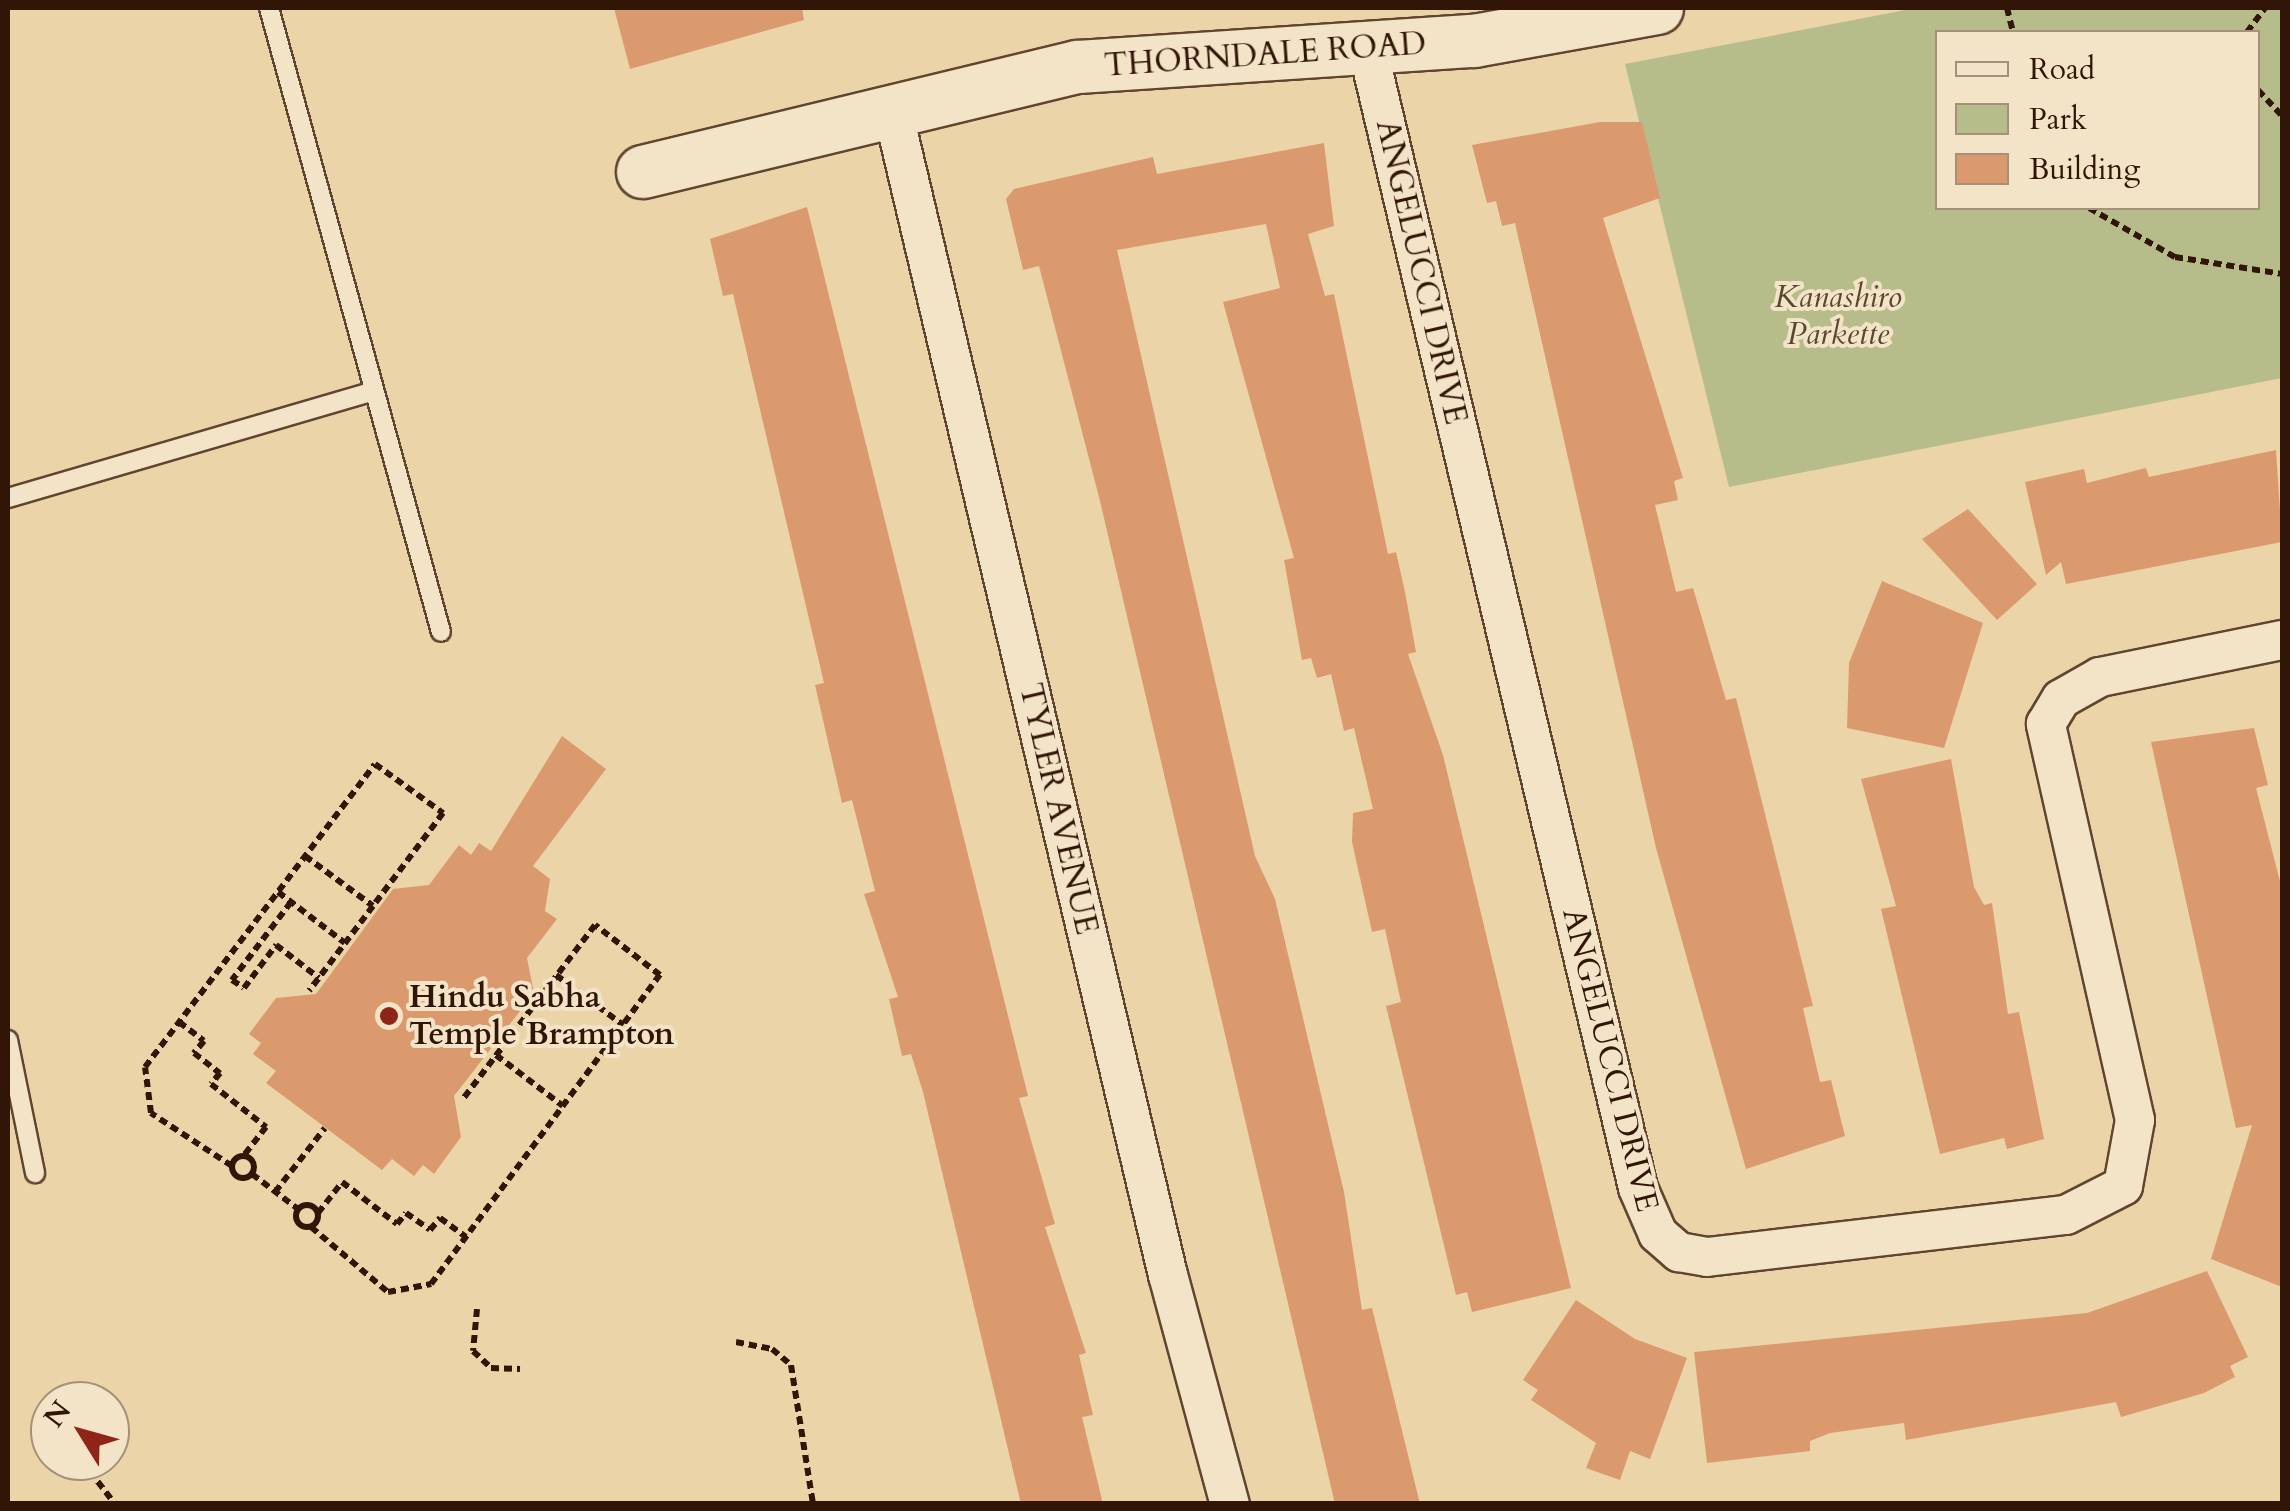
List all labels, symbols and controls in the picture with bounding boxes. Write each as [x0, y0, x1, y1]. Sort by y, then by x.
street label: THORNDALE ROAD [1103, 25, 1427, 85]
legend [1935, 30, 2260, 210]
text: Road [2029, 49, 2095, 90]
text: Park [2029, 99, 2087, 140]
street label: ANGELUCCI DRIVE [1367, 116, 1475, 428]
text: Building [2029, 149, 2140, 190]
park label: Kanashiro Parkette [1774, 279, 1902, 354]
street label: TYLER AVENUE [1010, 680, 1106, 938]
street label: ANGELUCCI DRIVE [1554, 904, 1666, 1216]
place label: Hindu Sabha Temple Brampton [409, 979, 674, 1054]
marker: Hindu Sabha Temple Brampton [378, 1005, 400, 1027]
north arrow [30, 1381, 130, 1481]
text: N [35, 1393, 80, 1435]

